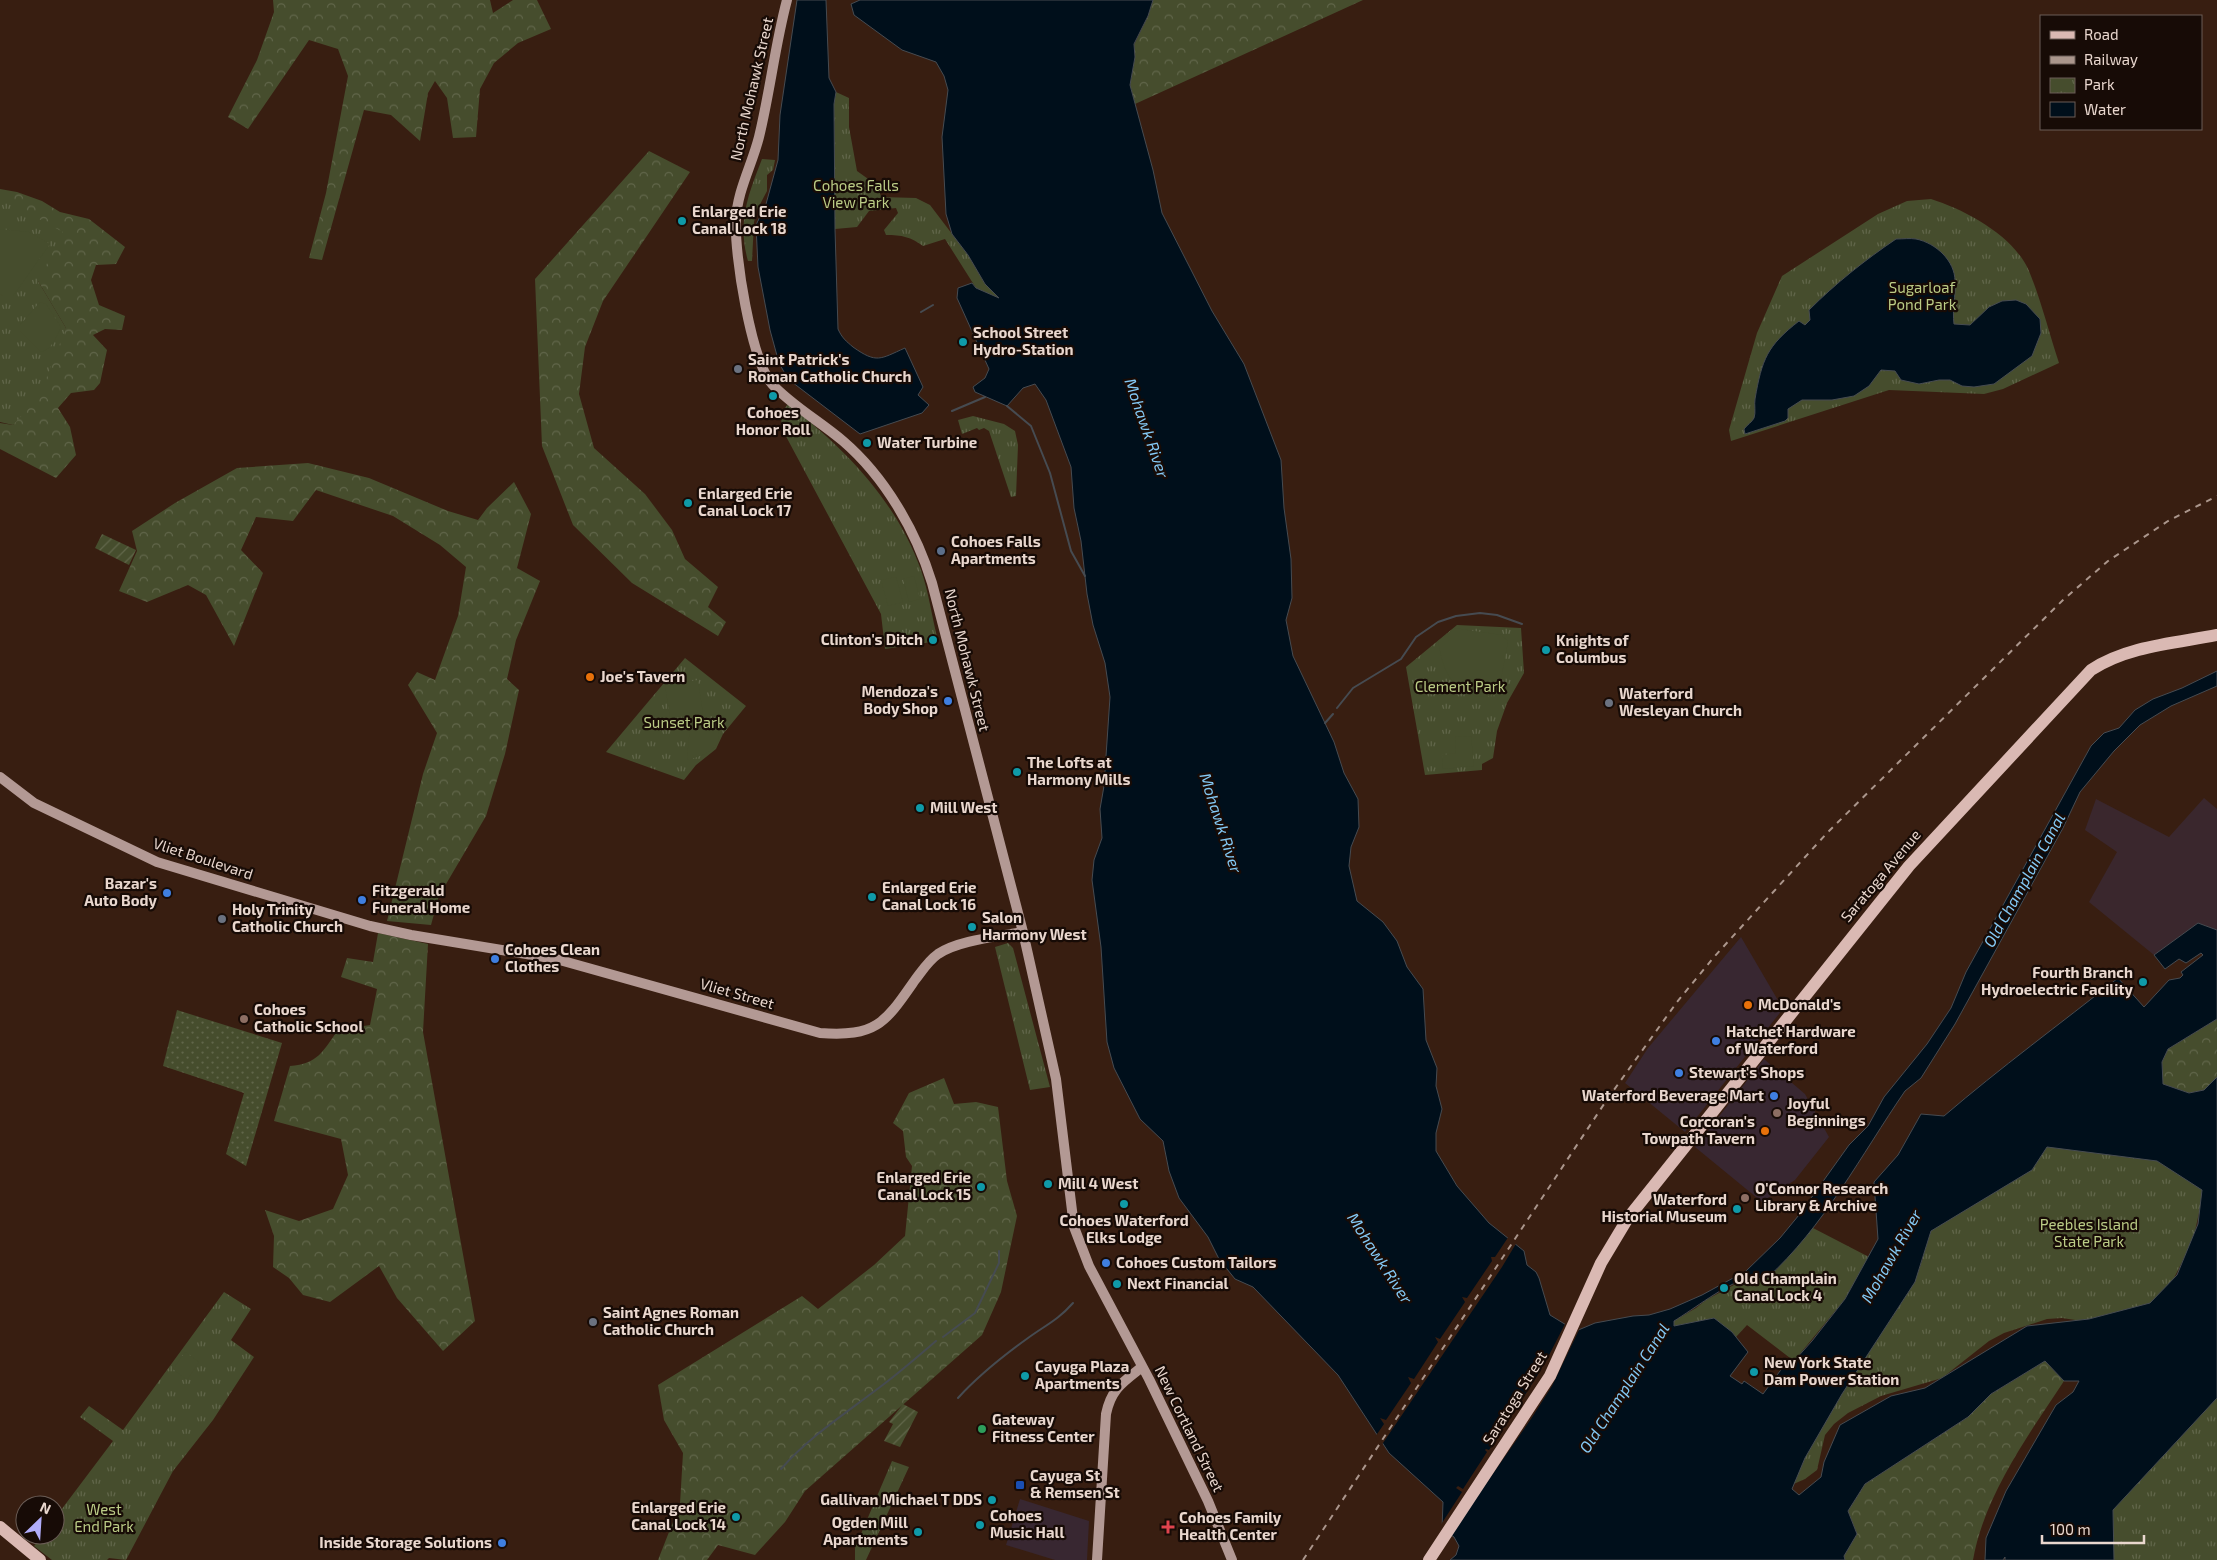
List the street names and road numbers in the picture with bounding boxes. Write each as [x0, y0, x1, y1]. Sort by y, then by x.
street label: North Mohawk Street [726, 15, 776, 162]
street label: North Mohawk Street [942, 587, 994, 733]
street label: Saratoga Avenue [1836, 826, 1924, 925]
street label: Vliet Boulevard [151, 833, 255, 883]
street label: Vliet Street [698, 974, 777, 1012]
street label: Saratoga Street [1478, 1347, 1550, 1447]
street label: New Cortland Street [1152, 1363, 1228, 1495]

